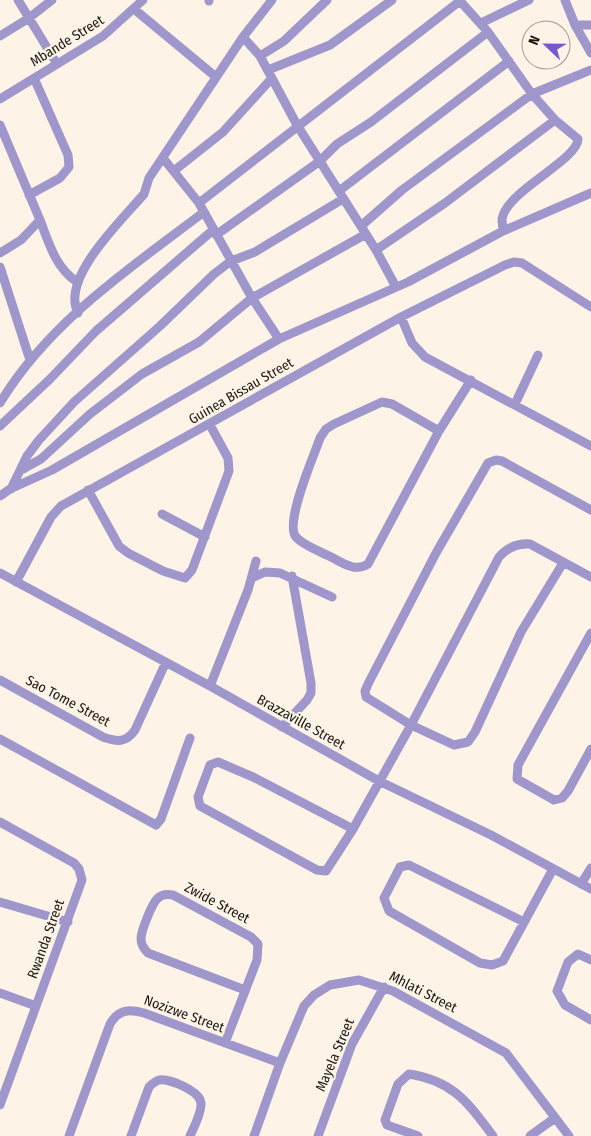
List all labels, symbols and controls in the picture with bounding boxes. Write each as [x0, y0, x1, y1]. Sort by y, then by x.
street label: Mbande Street [27, 11, 107, 70]
north arrow [521, 20, 571, 70]
text: N [525, 33, 544, 47]
street label: Guinea Bissau Street [186, 354, 297, 428]
street label: Sao Tome Street [23, 672, 113, 731]
street label: Brazzaville Street [254, 691, 348, 753]
street label: Zwide Street [182, 879, 253, 927]
street label: Rwanda Street [24, 897, 68, 981]
street label: Mhlati Street [386, 968, 460, 1016]
street label: Nozizwe Street [142, 992, 227, 1037]
street label: Mayela Street [312, 1015, 358, 1094]

